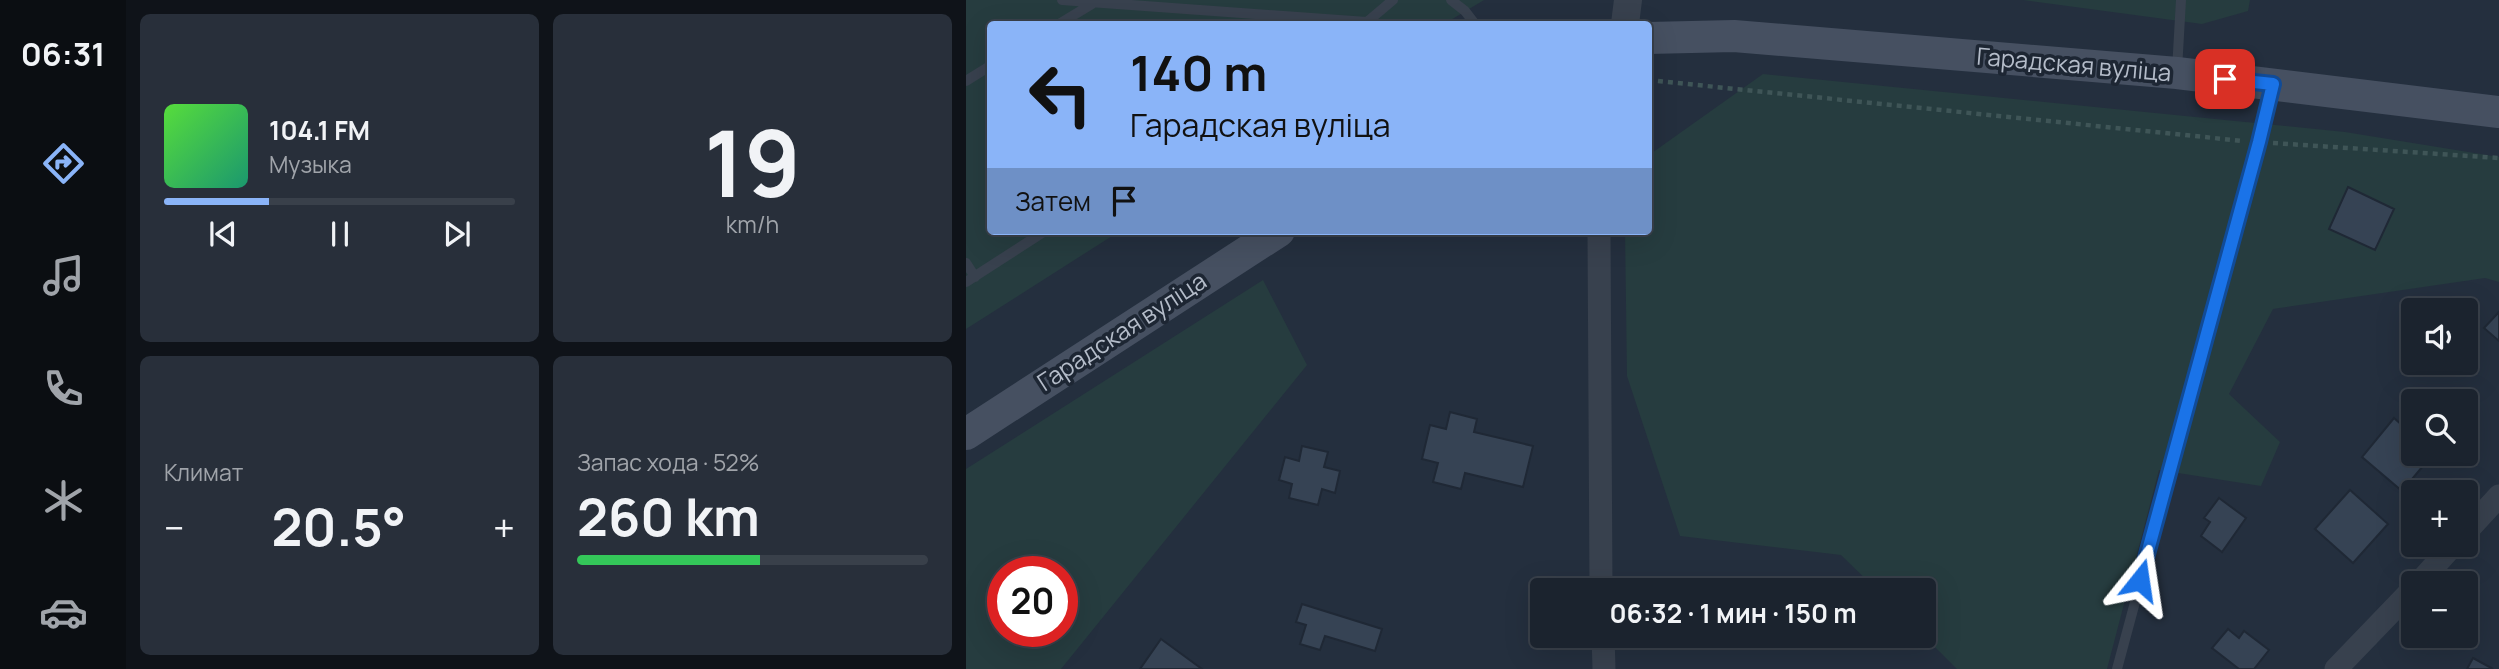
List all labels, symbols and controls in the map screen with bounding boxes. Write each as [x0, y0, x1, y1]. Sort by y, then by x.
text: 06:31 [21, 32, 105, 76]
text: 140 m [1130, 39, 1267, 106]
street label: Гарадская вуліца [1975, 39, 2173, 88]
icon: left [1015, 49, 1106, 140]
pin [2195, 49, 2255, 109]
icon: arrive [2206, 60, 2244, 98]
text: 19 [704, 100, 801, 224]
text: Гарадская вуліца [1130, 103, 1391, 147]
text: 104.1 FM [269, 112, 370, 148]
icon: directions [39, 139, 88, 188]
text: Музыка [269, 148, 352, 180]
icon: arrive [1105, 182, 1143, 220]
text: Затем [1015, 183, 1091, 219]
text: km/h [726, 208, 779, 240]
icon: previous [204, 215, 242, 253]
icon: pause [321, 215, 359, 253]
icon: next [438, 215, 476, 253]
icon: music [39, 251, 88, 300]
street label: Гарадская вуліца [1030, 264, 1212, 398]
map controls [2401, 298, 2478, 648]
button: sound [2401, 298, 2478, 375]
icon: phone [39, 364, 88, 413]
button: search [2401, 389, 2478, 466]
text: Запас хода · 52% [577, 446, 759, 478]
text: Климат [164, 456, 243, 488]
icon: climate [39, 476, 88, 525]
button: + [2401, 480, 2478, 557]
text: 260 km [577, 481, 760, 552]
text: 20.5° [271, 491, 406, 562]
text: − [164, 501, 185, 553]
text: + [493, 501, 515, 553]
position arrow [2103, 543, 2177, 617]
speed limit sign: 20 [987, 556, 1078, 647]
button: − [2401, 571, 2478, 648]
icon: car [39, 588, 88, 637]
text: 06:32 · 1 мин · 150 m [1609, 595, 1857, 631]

